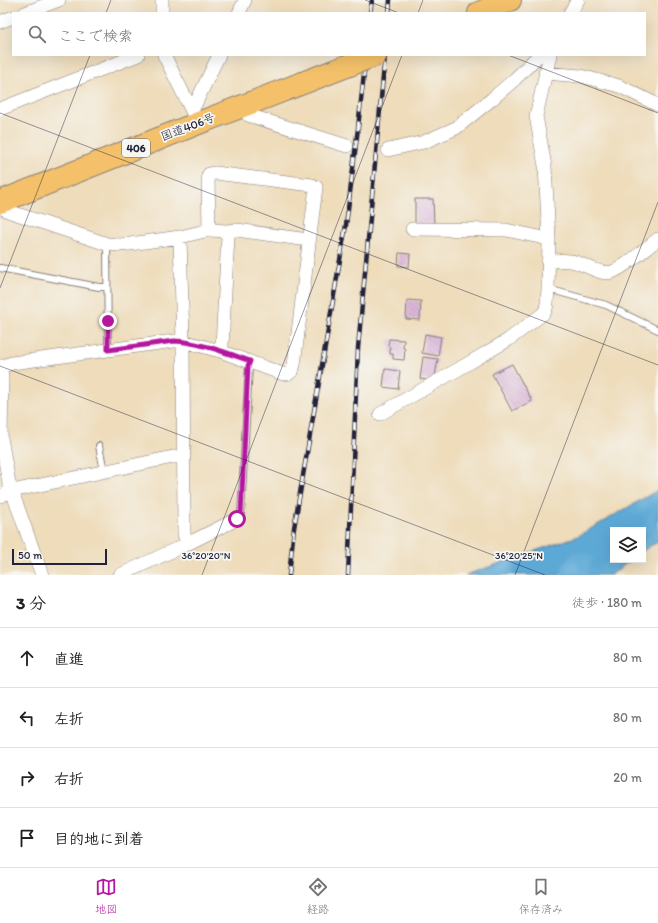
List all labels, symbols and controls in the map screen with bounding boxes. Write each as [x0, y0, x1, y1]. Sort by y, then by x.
search box [12, 12, 646, 56]
icon: search [26, 23, 48, 45]
text: ここで検索 [58, 27, 133, 45]
street label: 国道406号 [159, 110, 217, 144]
road number: 406 [122, 139, 150, 157]
route end [99, 312, 117, 330]
route start [228, 510, 246, 528]
map controls [610, 527, 646, 563]
button: layers [610, 527, 646, 563]
scale bar [12, 547, 107, 566]
text: 50 m [18, 549, 42, 562]
text: 36°20'20"N [182, 549, 231, 562]
text: 36°20'25"N [495, 549, 543, 562]
text: 3 分 [16, 593, 46, 613]
text: 徒歩 · 180 m [572, 595, 642, 610]
icon: ahead [16, 647, 38, 669]
text: 直進 [54, 650, 84, 668]
text: 80 m [613, 650, 642, 665]
icon: left [16, 707, 38, 729]
text: 左折 [54, 710, 84, 728]
text: 80 m [613, 710, 642, 725]
icon: right [16, 767, 38, 789]
text: 右折 [54, 770, 84, 788]
text: 20 m [613, 770, 642, 785]
icon: arrive [16, 827, 38, 849]
text: 目的地に到着 [54, 830, 144, 848]
tab: 地図 [95, 876, 117, 916]
tab: 経路 [307, 876, 329, 916]
tab: 保存済み [519, 876, 563, 916]

